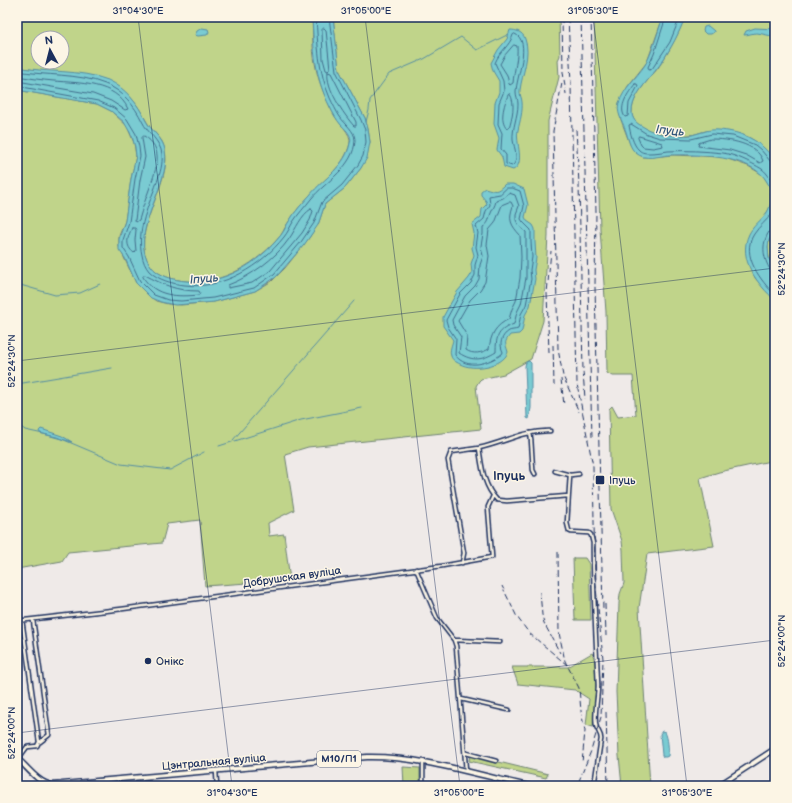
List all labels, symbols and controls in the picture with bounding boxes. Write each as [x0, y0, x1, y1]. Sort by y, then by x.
text: 31°04'30"E [112, 5, 164, 17]
text: 31°05'00"E [341, 5, 392, 17]
text: 31°05'30"E [568, 5, 619, 17]
north arrow [30, 30, 70, 70]
text: N [44, 34, 54, 48]
water label: Іпуць [655, 122, 685, 140]
text: 52°24'30"N [776, 242, 788, 296]
water label: Іпуць [189, 270, 219, 288]
text: 52°24'30"N [6, 334, 18, 388]
district label: Іпуць [493, 468, 525, 484]
marker: Іпуць [594, 474, 606, 486]
place label: Іпуць [609, 474, 636, 487]
street label: Добрушская вуліца [242, 564, 342, 590]
text: 52°24'00"N [776, 614, 788, 668]
place label: Онікс [156, 655, 185, 668]
marker: Онікс [143, 656, 153, 666]
text: 52°24'00"N [6, 706, 18, 760]
street label: Цэнтральная вуліца [161, 751, 267, 773]
road number: М10/П1 [317, 751, 361, 767]
text: 31°04'30"E [206, 787, 258, 799]
text: 31°05'00"E [434, 787, 485, 799]
text: 31°05'30"E [662, 787, 713, 799]

